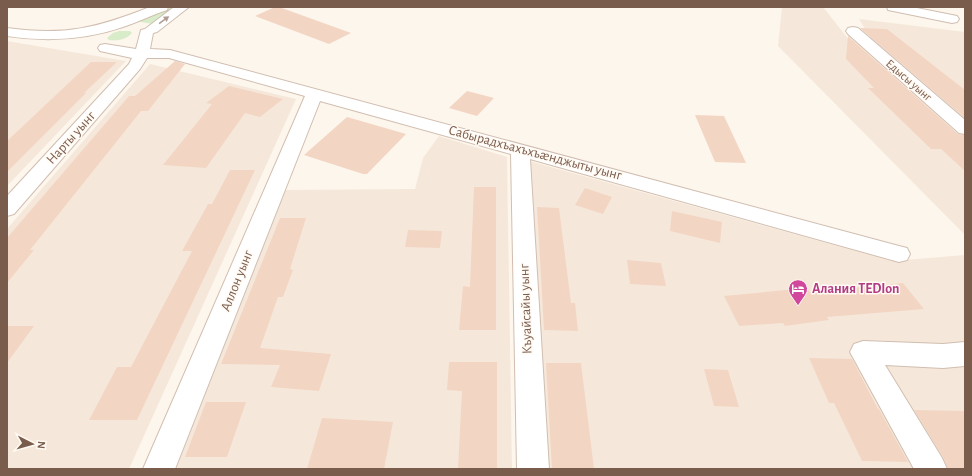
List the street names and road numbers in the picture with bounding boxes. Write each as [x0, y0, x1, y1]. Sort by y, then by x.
street label: Едысы уынг [883, 57, 935, 104]
street label: Нарты уынг [44, 109, 98, 167]
street label: Сабырадхъахъхъæнджыты уынг [447, 123, 623, 183]
street label: Аллон уынг [218, 248, 256, 313]
street label: Къуайсайы уынг [517, 264, 535, 354]

